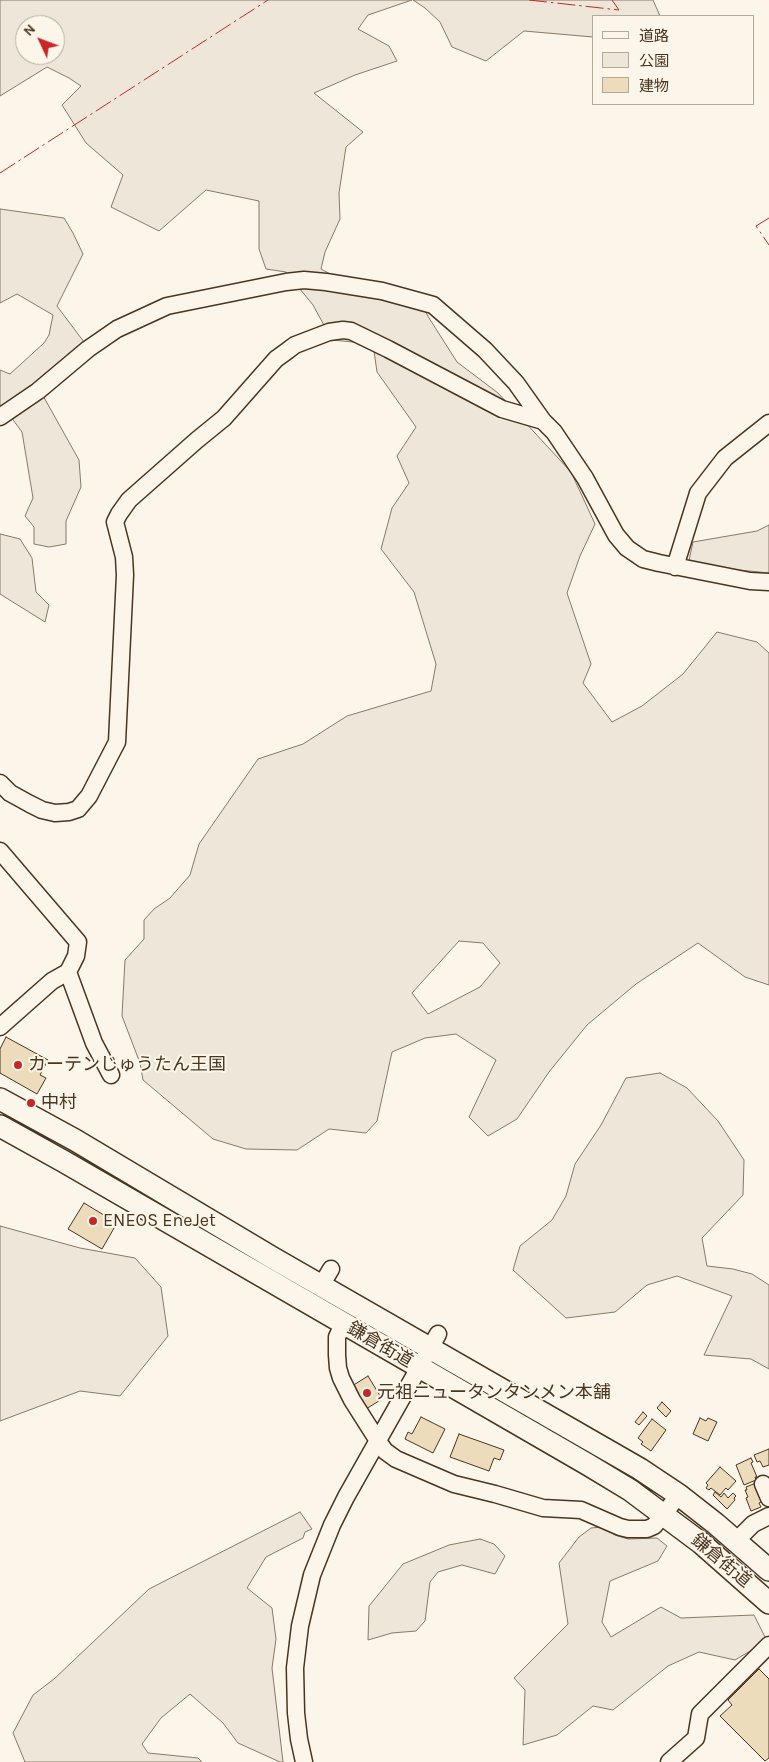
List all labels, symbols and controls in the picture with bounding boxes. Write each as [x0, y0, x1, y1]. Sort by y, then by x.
north arrow [15, 15, 65, 65]
legend [592, 15, 754, 105]
text: N [20, 21, 39, 40]
text: 道路 [639, 27, 669, 45]
text: 公園 [639, 52, 669, 70]
text: 建物 [639, 77, 669, 95]
place label: カーテンじゅうたん王国 [28, 1054, 226, 1076]
marker: カーテンじゅうたん王国 [12, 1059, 24, 1071]
place label: 中村 [41, 1092, 77, 1114]
marker: 中村 [25, 1097, 37, 1109]
place label: ENEOS EneJet [103, 1210, 216, 1232]
marker: ENEOS EneJet [87, 1215, 99, 1227]
street label: 鎌倉街道 [343, 1318, 417, 1372]
place label: 元祖ニュータンタンメン本舗 [377, 1382, 611, 1404]
marker: 元祖ニュータンタンメン本舗 [361, 1387, 373, 1399]
street label: 鎌倉街道 [686, 1530, 756, 1592]

